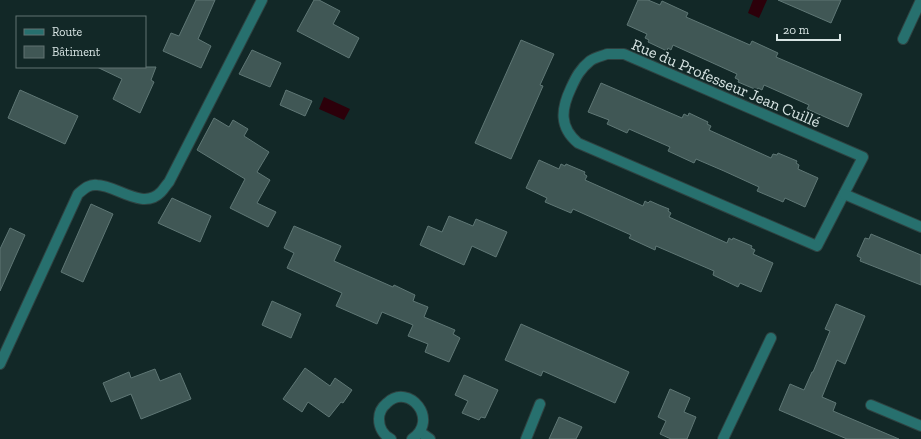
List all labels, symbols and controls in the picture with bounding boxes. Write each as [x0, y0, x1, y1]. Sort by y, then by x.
legend [16, 16, 146, 68]
scale bar [777, 16, 840, 42]
text: 20 m [783, 23, 810, 37]
text: Route [52, 25, 83, 39]
street label: Rue du Professeur Jean Cuillé [629, 35, 823, 131]
text: Bâtiment [52, 45, 101, 59]

